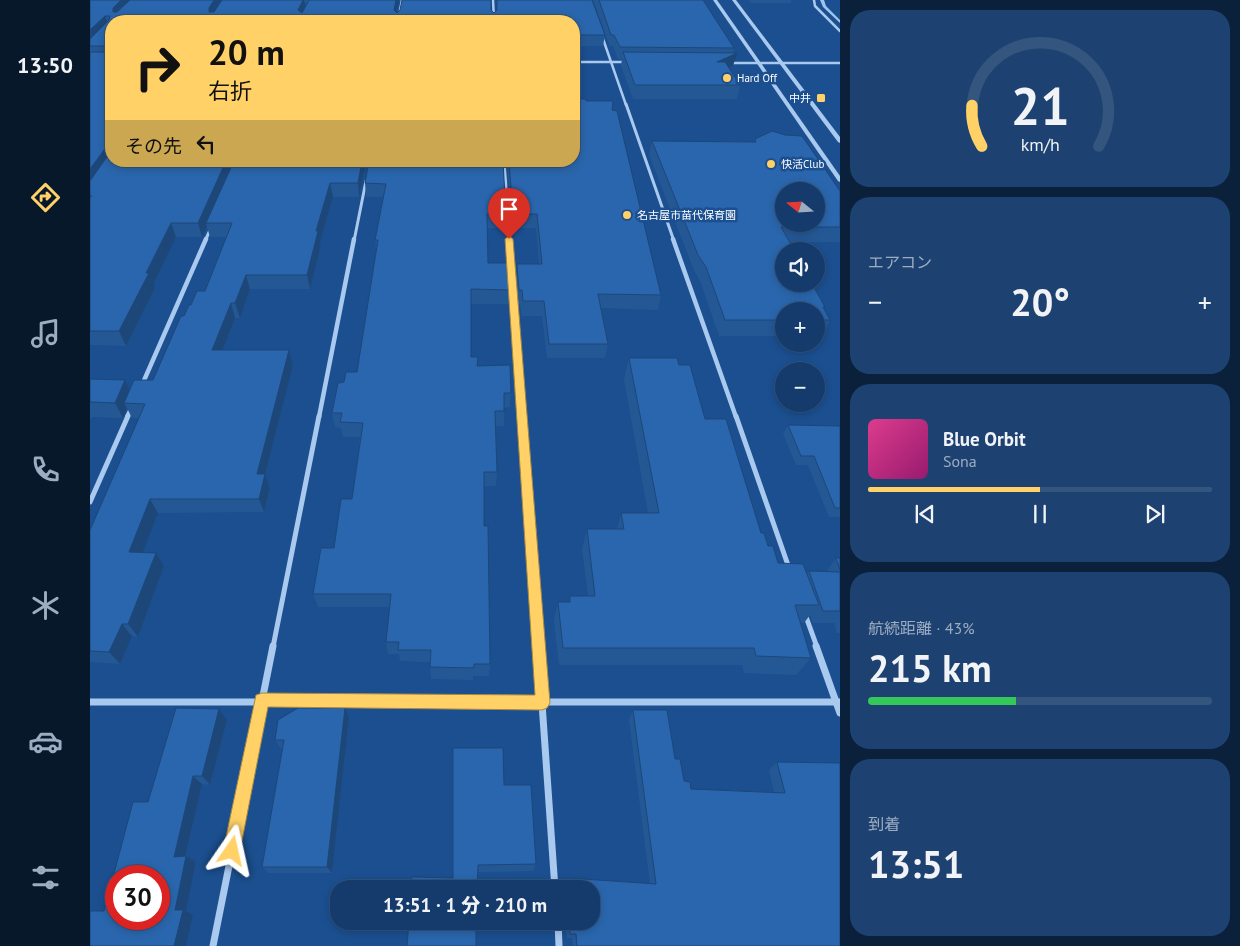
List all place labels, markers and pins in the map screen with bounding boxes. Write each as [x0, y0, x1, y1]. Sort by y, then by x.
place label: Hard Off [737, 71, 777, 85]
marker: Hard Off [721, 72, 733, 84]
place label: 中井 [789, 91, 811, 105]
marker: 中井 [815, 92, 827, 104]
place label: 快活Club [781, 157, 824, 171]
marker: 快活Club [765, 158, 777, 170]
pin [488, 188, 530, 239]
place label: 名古屋市苗代保育園 [637, 208, 736, 222]
marker: 名古屋市苗代保育園 [621, 209, 633, 221]

